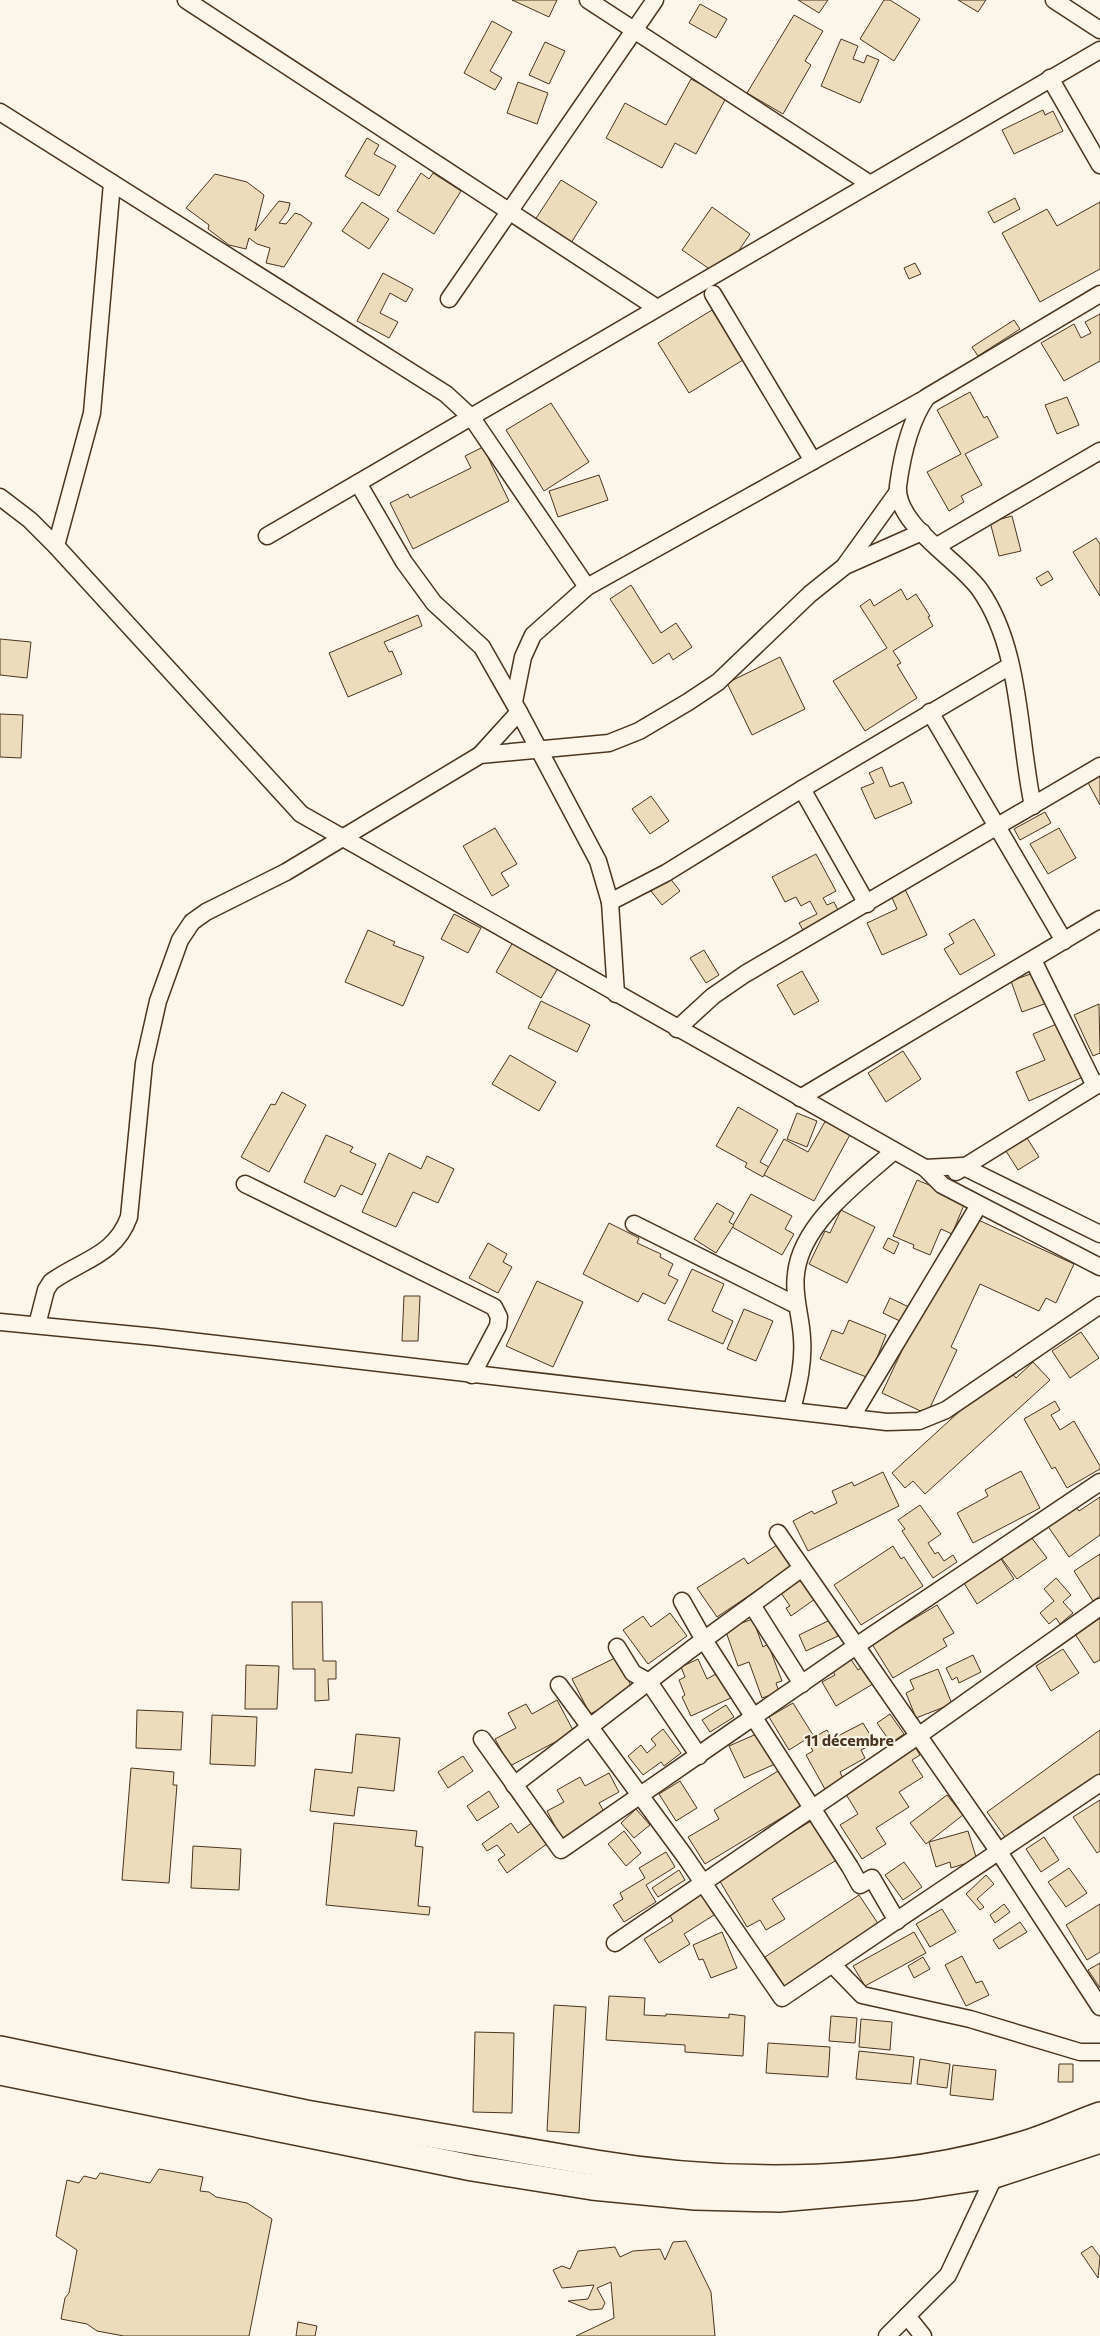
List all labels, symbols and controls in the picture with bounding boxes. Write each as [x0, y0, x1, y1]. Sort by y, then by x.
district label: 11 décembre [804, 1730, 894, 1749]

